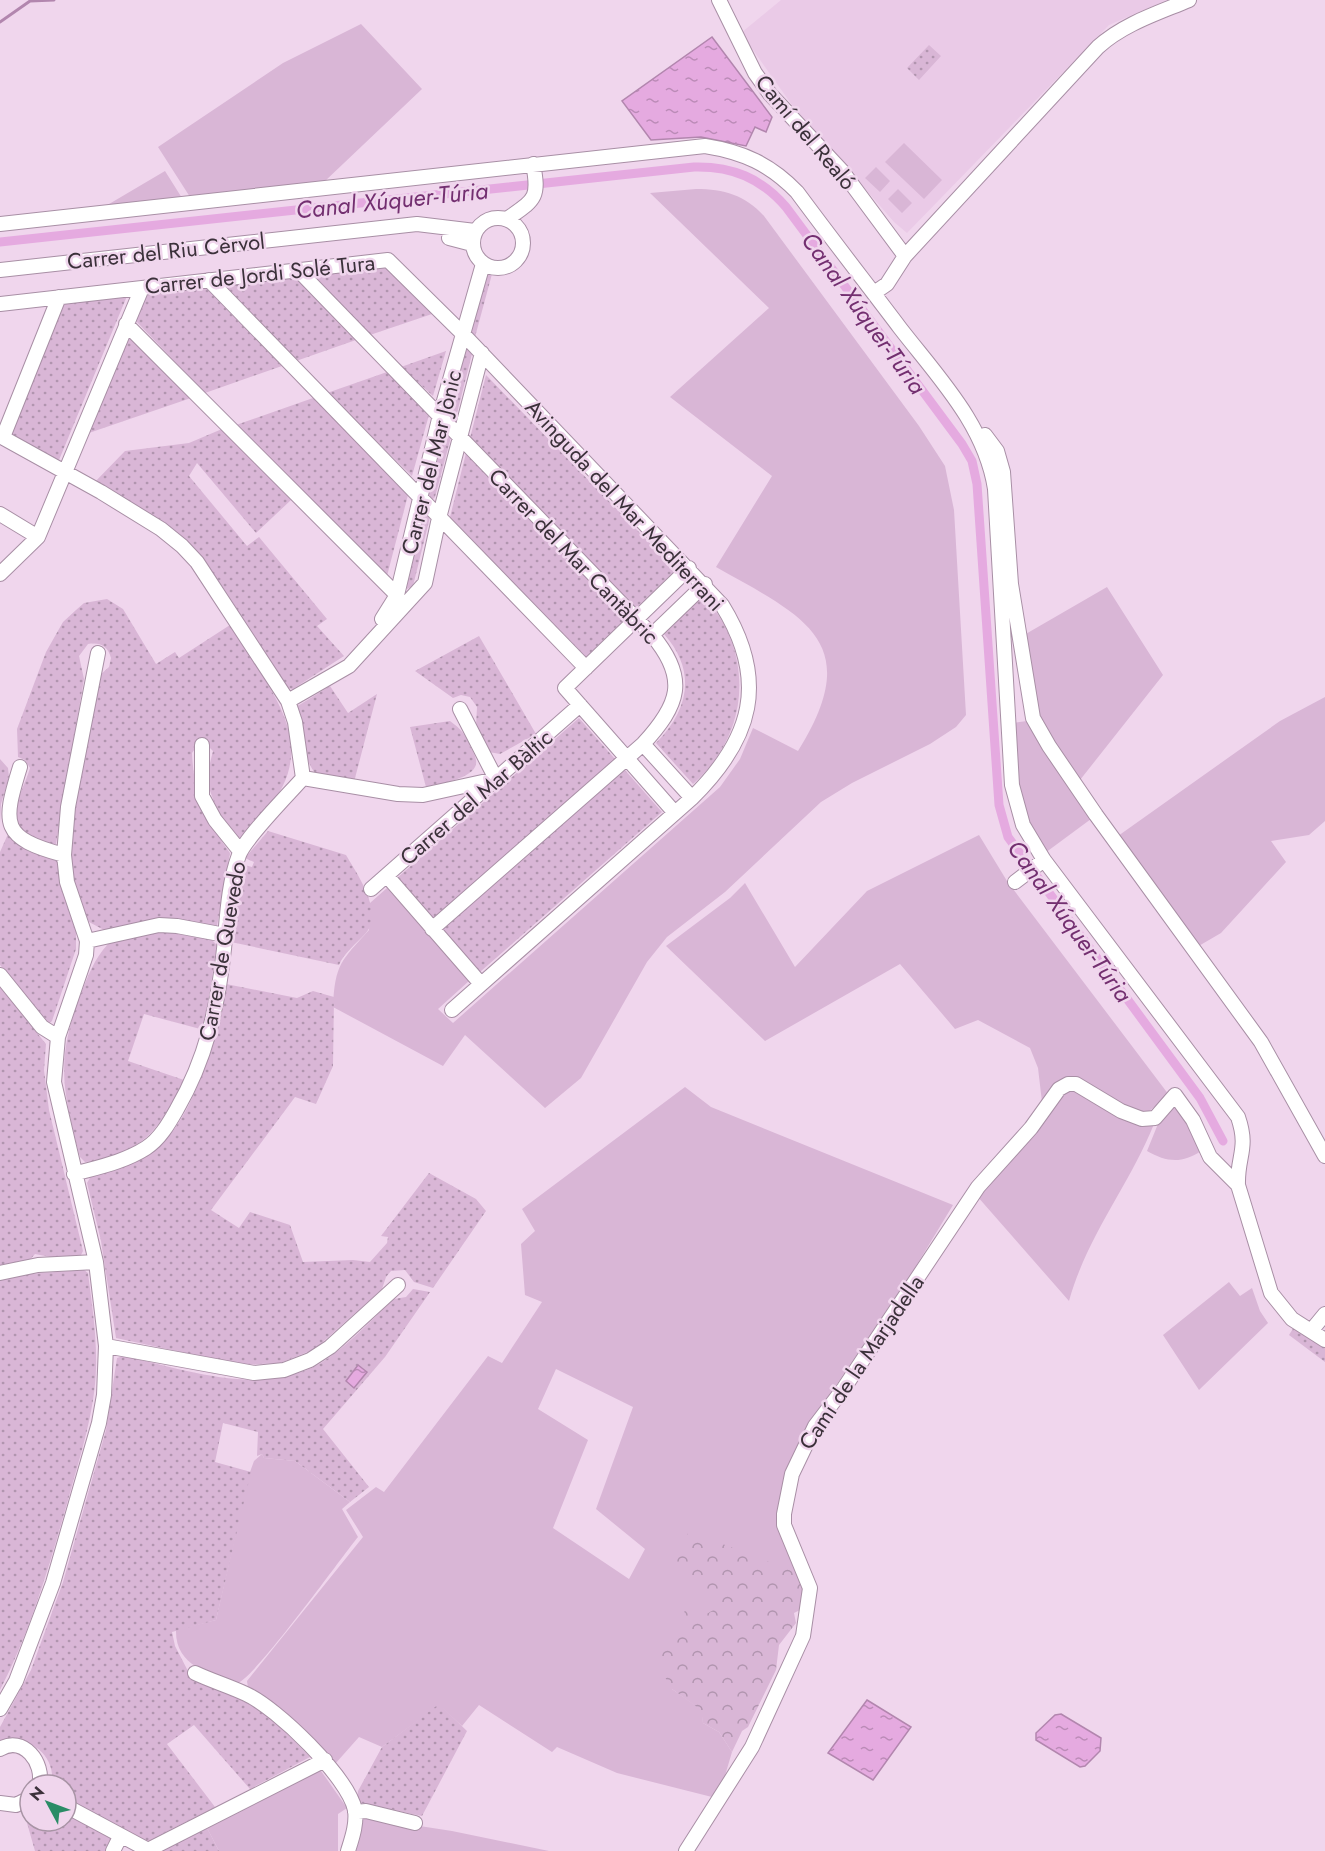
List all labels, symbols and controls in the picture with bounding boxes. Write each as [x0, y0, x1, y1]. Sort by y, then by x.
street label: Camí del Realó [748, 67, 864, 197]
water label: Canal Xúquer-Túria [294, 172, 490, 228]
street label: Carrer del Riu Cèrvol [66, 225, 266, 277]
water label: Canal Xúquer-Túria [793, 225, 935, 401]
street label: Carrer de Jordi Solé Tura [143, 246, 377, 302]
street label: Carrer del Mar Jònic [393, 366, 469, 558]
street label: Avinguda del Mar Mediterrani [518, 392, 732, 618]
street label: Carrer del Mar Cantàbric [481, 461, 667, 651]
street label: Carrer del Mar Bàltic [392, 721, 560, 873]
water label: Canal Xúquer-Túria [999, 833, 1141, 1009]
street label: Carrer de Quevedo [190, 859, 254, 1043]
street label: Camí de la Marjadella [791, 1268, 931, 1456]
north arrow [18, 1773, 78, 1833]
text: N [24, 1781, 50, 1806]

